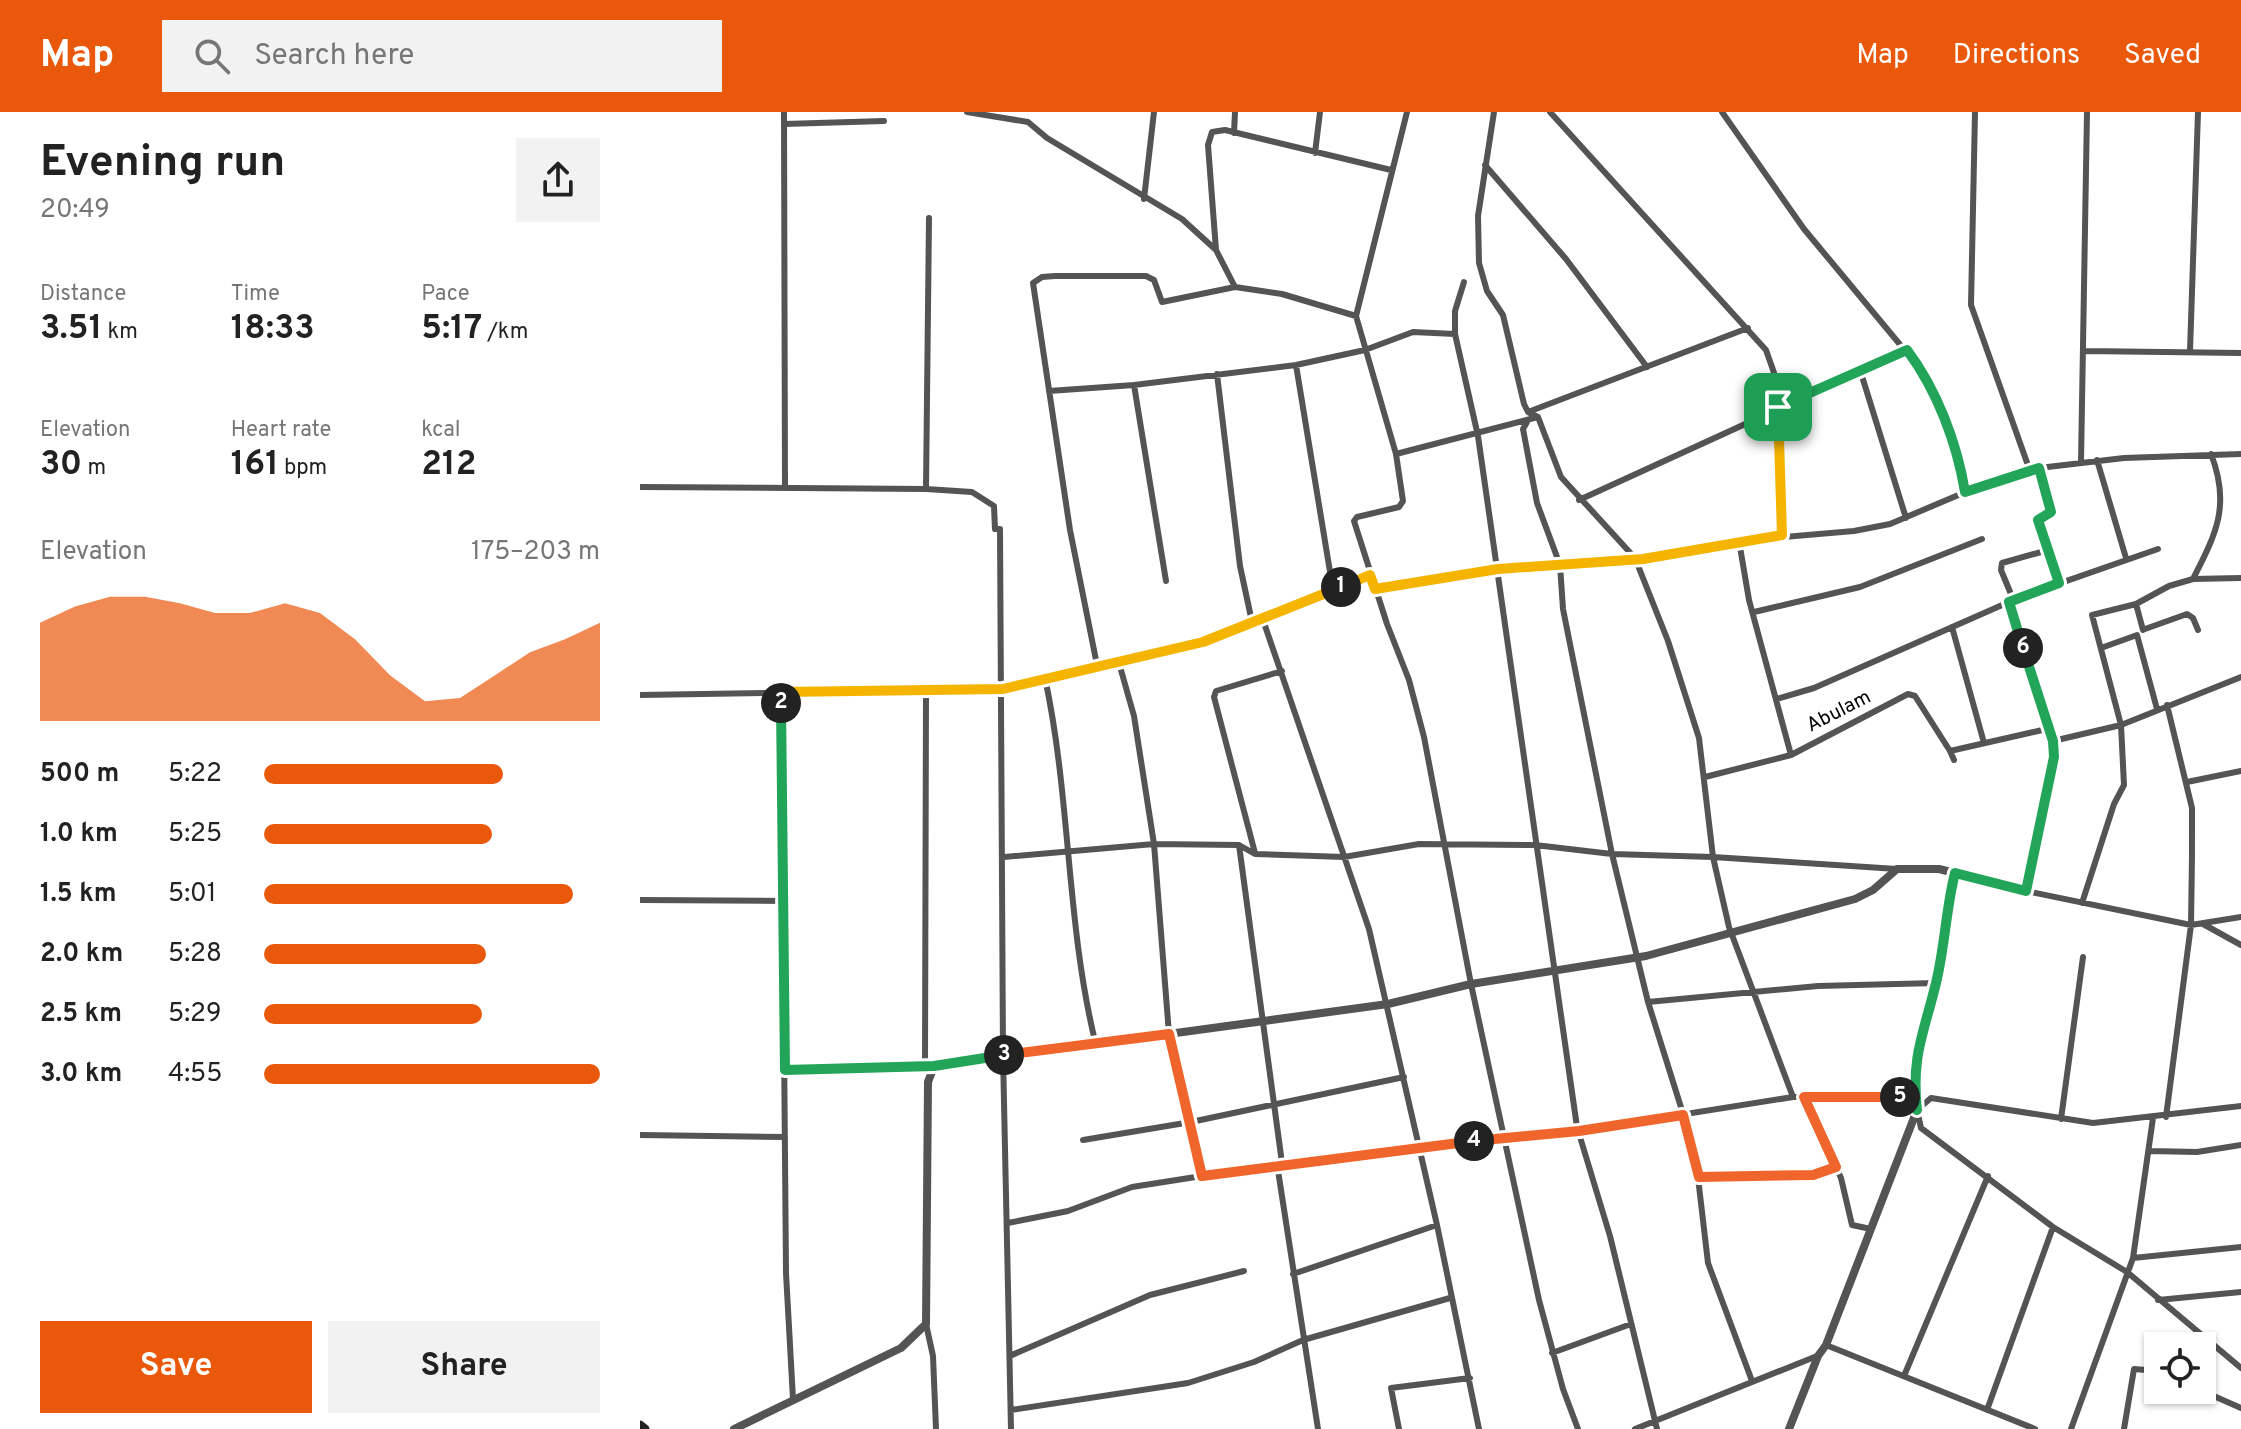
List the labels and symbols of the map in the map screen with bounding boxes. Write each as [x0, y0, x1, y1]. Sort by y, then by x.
pin [1744, 373, 1812, 441]
pin: 1 [1321, 567, 1361, 607]
pin: 6 [2003, 628, 2043, 668]
pin: 2 [761, 683, 801, 723]
street label: Abulam [1802, 685, 1876, 739]
pin: 3 [984, 1035, 1024, 1075]
pin: 5 [1880, 1077, 1920, 1117]
pin: 4 [1454, 1121, 1494, 1161]

